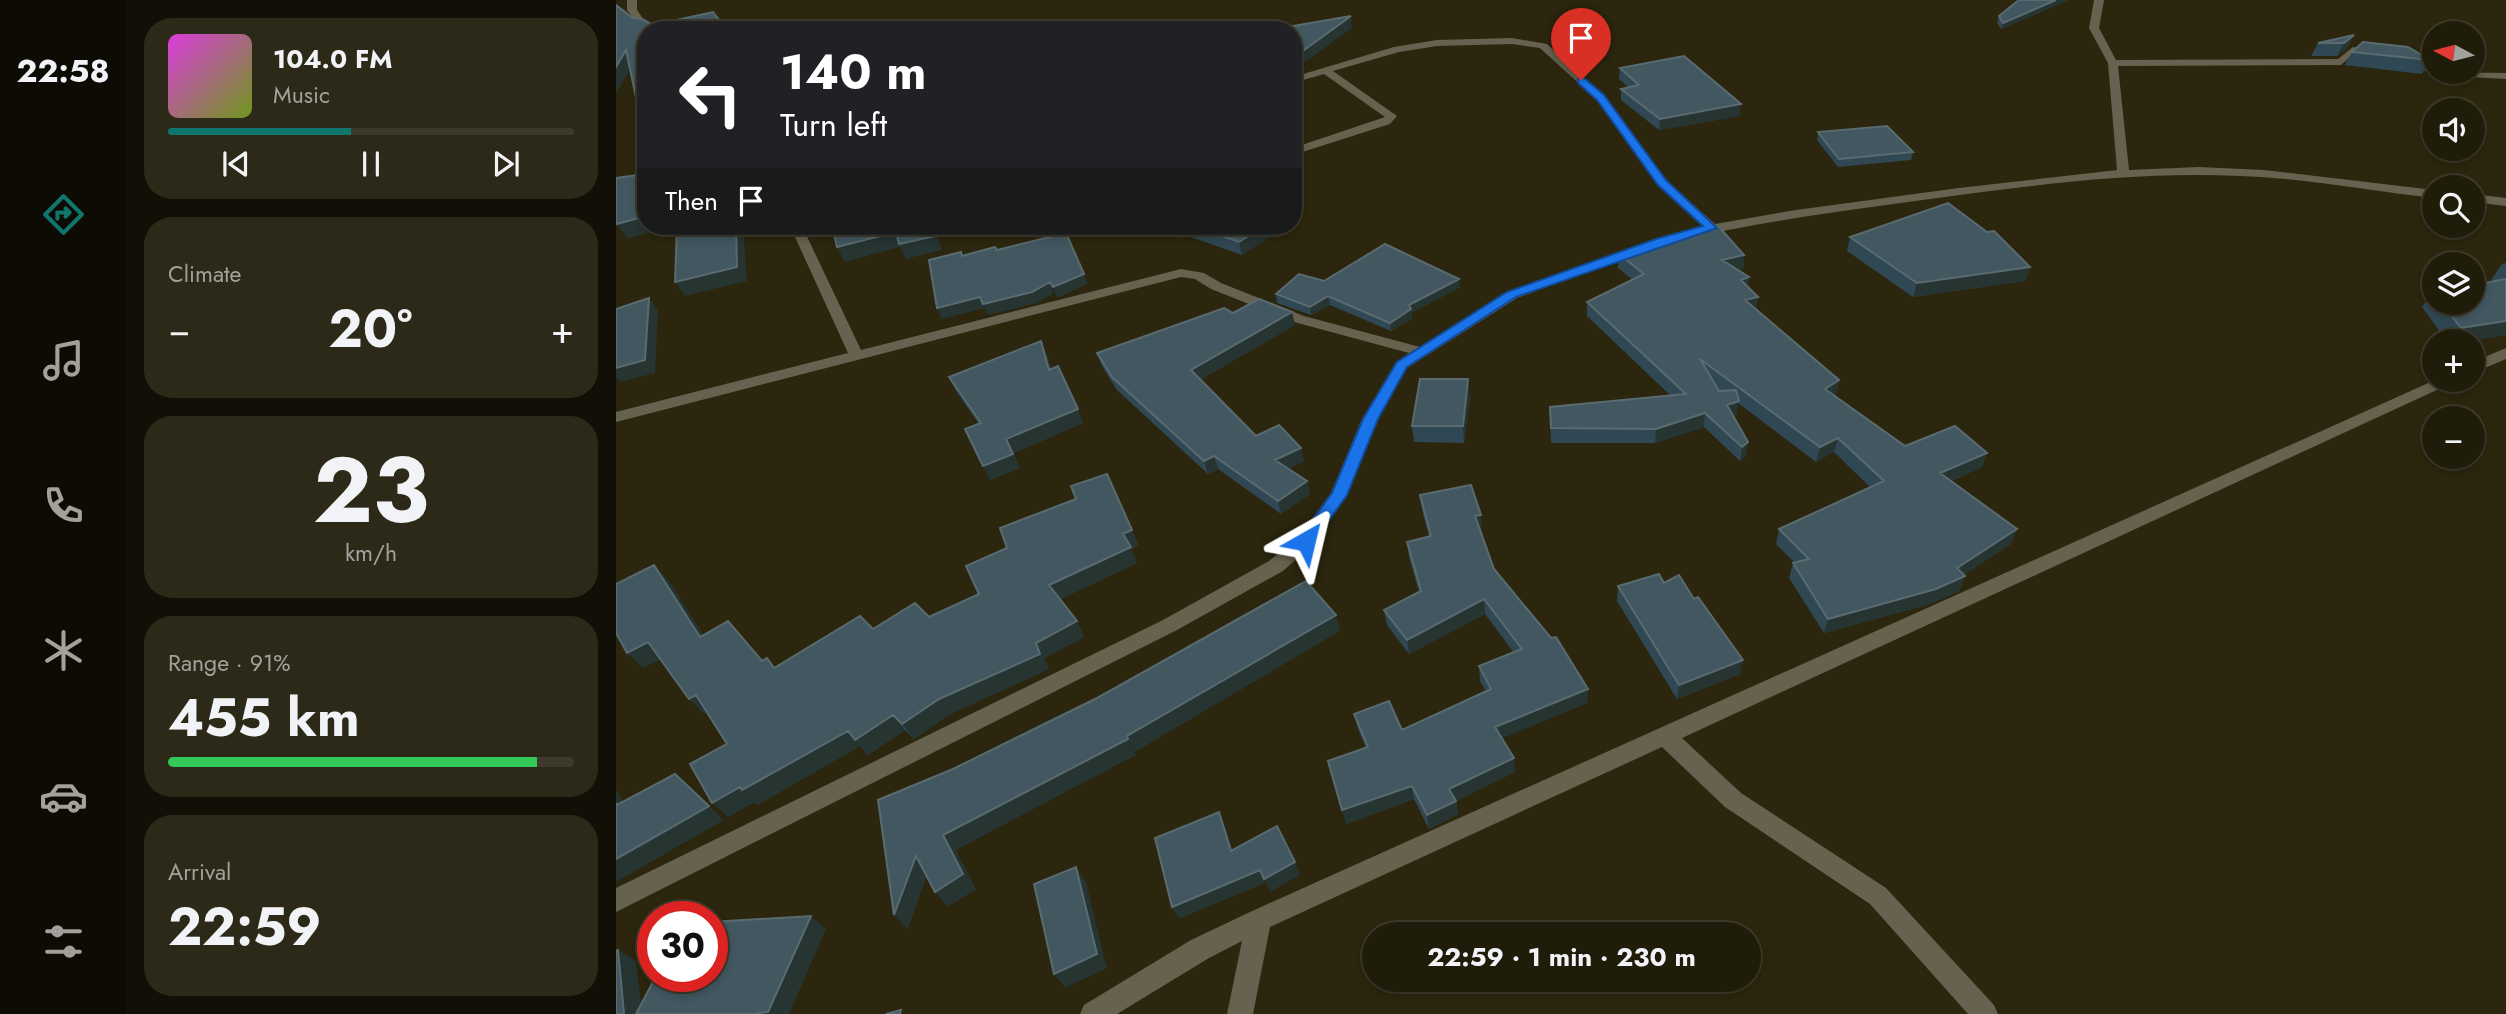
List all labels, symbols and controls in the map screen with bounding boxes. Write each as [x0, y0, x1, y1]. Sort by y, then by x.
pin [1551, 8, 1611, 80]
icon: arrive [1562, 19, 1600, 57]
north arrow [2422, 21, 2485, 84]
map controls [2422, 21, 2485, 469]
text: 140 m [780, 37, 926, 107]
text: 104.0 FM [273, 40, 393, 78]
text: 22:58 [17, 48, 110, 94]
icon: left [665, 49, 756, 140]
text: Music [273, 78, 330, 112]
button: sound [2422, 98, 2485, 161]
text: Turn left [780, 102, 887, 148]
icon: previous [217, 145, 255, 183]
icon: pause [352, 145, 390, 183]
icon: next [487, 145, 525, 183]
button: search [2422, 175, 2485, 238]
text: Then [665, 182, 718, 220]
icon: arrive [732, 182, 770, 220]
icon: directions [39, 190, 88, 239]
button: layers [2422, 252, 2485, 315]
text: Climate [168, 257, 241, 291]
text: 20° [329, 291, 413, 367]
text: − [168, 302, 190, 357]
text: + [551, 302, 574, 357]
button: + [2422, 329, 2485, 392]
icon: music [39, 336, 88, 385]
button: − [2422, 406, 2485, 469]
text: 23 [313, 425, 429, 556]
icon: phone [39, 481, 88, 530]
position arrow [1269, 504, 1343, 578]
text: km/h [345, 536, 397, 570]
icon: climate [39, 626, 88, 675]
text: Range · 91% [168, 646, 291, 680]
text: 455 km [168, 680, 360, 756]
icon: car [39, 772, 88, 821]
text: Arrival [168, 855, 231, 889]
text: 22:59 [168, 889, 321, 965]
speed limit sign: 30 [637, 901, 728, 992]
icon: filters [39, 917, 88, 966]
text: 22:59 · 1 min · 230 m [1427, 938, 1696, 976]

